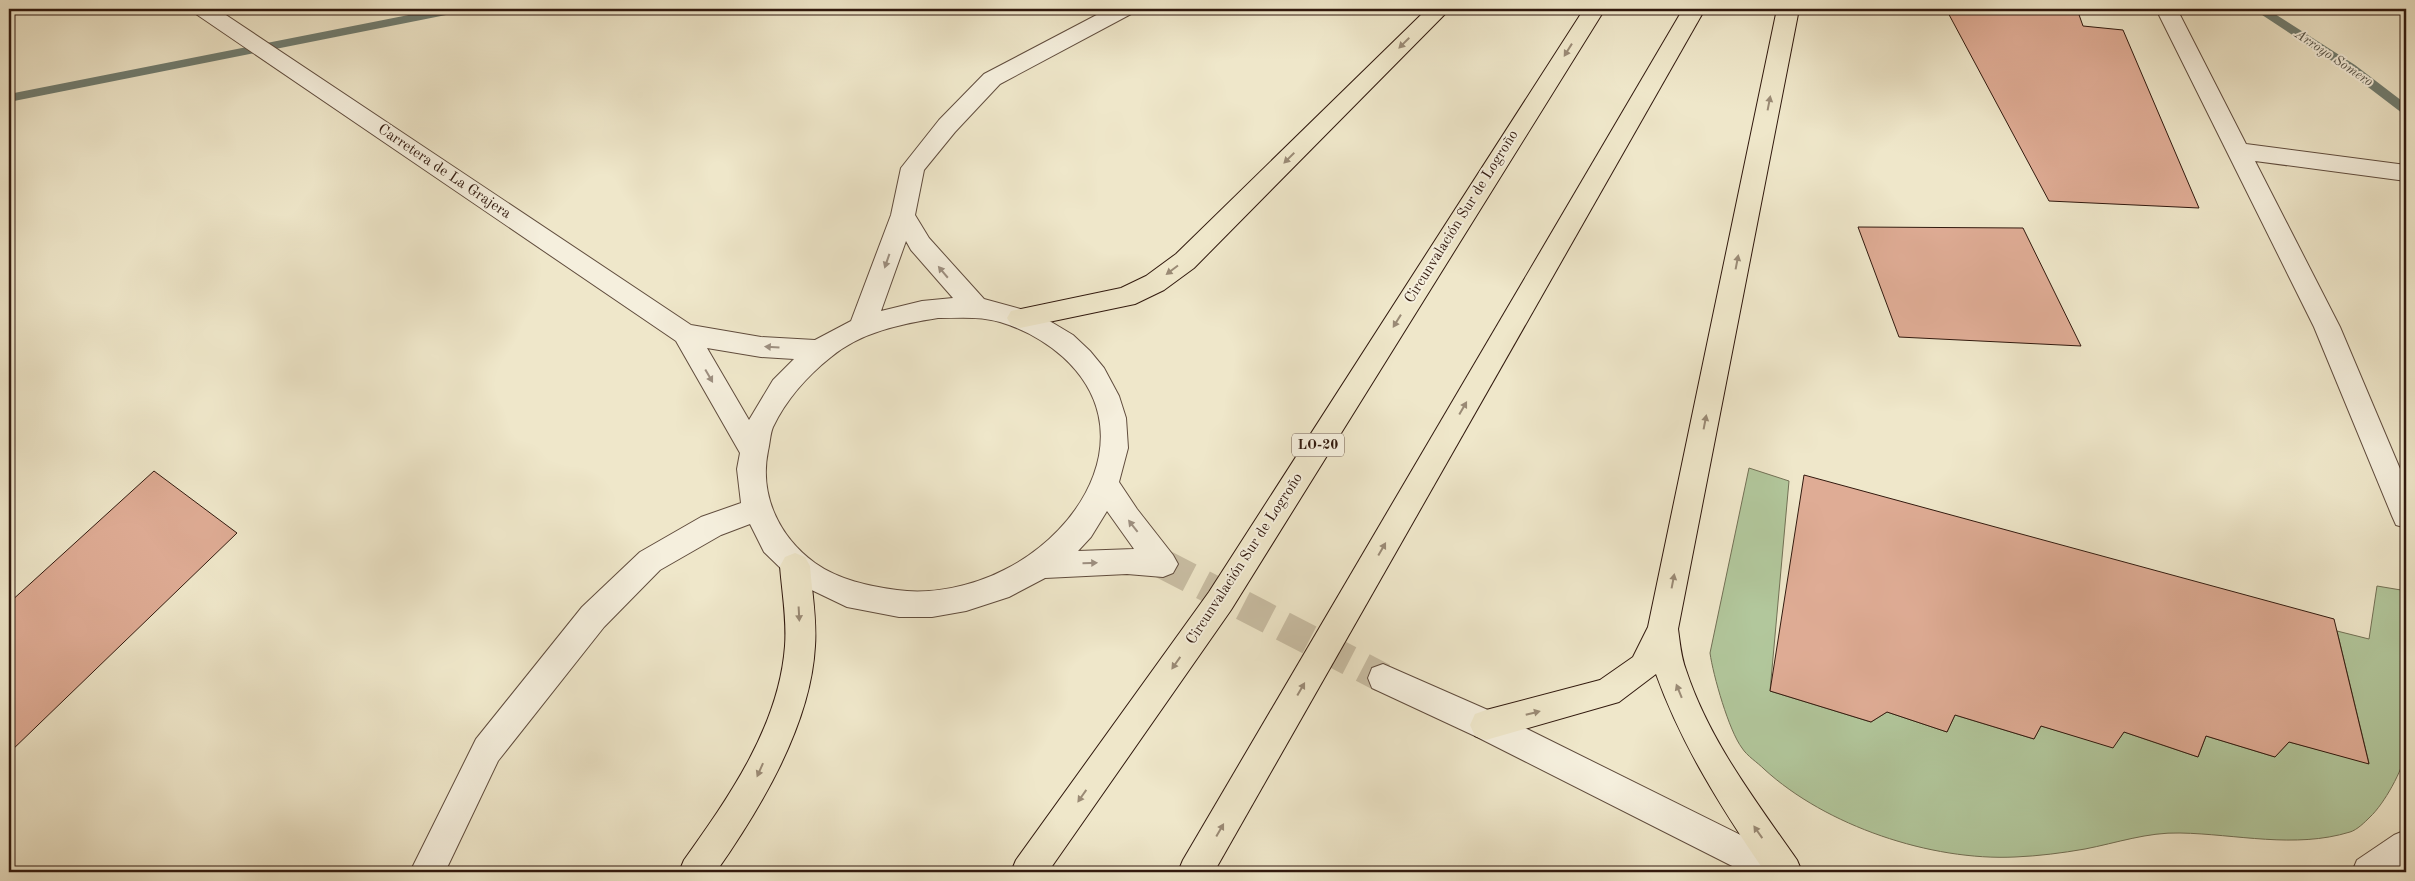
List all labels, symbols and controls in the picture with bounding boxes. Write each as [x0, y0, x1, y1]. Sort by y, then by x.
water label: Arroyo Somero [2291, 26, 2376, 90]
one-way arrow [1399, 37, 1411, 49]
one-way arrow [1563, 43, 1572, 57]
one-way arrow [1766, 95, 1774, 111]
street label: Carretera de La Grajera [375, 122, 514, 222]
street label: Circunvalación Sur de Logroño [1402, 128, 1522, 306]
one-way arrow [1283, 151, 1295, 163]
one-way arrow [882, 254, 890, 269]
one-way arrow [1733, 255, 1741, 270]
one-way arrow [938, 265, 949, 278]
one-way arrow [1166, 265, 1179, 276]
one-way arrow [1392, 314, 1401, 327]
one-way arrow [763, 343, 779, 351]
one-way arrow [705, 370, 714, 383]
one-way arrow [1459, 401, 1468, 414]
one-way arrow [1701, 414, 1709, 429]
road number: LO-20 [1292, 434, 1344, 456]
street label: Circunvalación Sur de Logroño [1184, 471, 1306, 647]
one-way arrow [1128, 520, 1139, 533]
one-way arrow [1378, 542, 1387, 555]
one-way arrow [1082, 559, 1098, 567]
one-way arrow [1669, 573, 1677, 588]
one-way arrow [795, 606, 803, 622]
one-way arrow [1171, 656, 1181, 670]
one-way arrow [1297, 682, 1305, 697]
one-way arrow [1674, 684, 1682, 698]
one-way arrow [1525, 709, 1540, 717]
one-way arrow [756, 763, 764, 777]
one-way arrow [1077, 789, 1087, 802]
one-way arrow [1215, 823, 1224, 837]
one-way arrow [1753, 825, 1763, 839]

